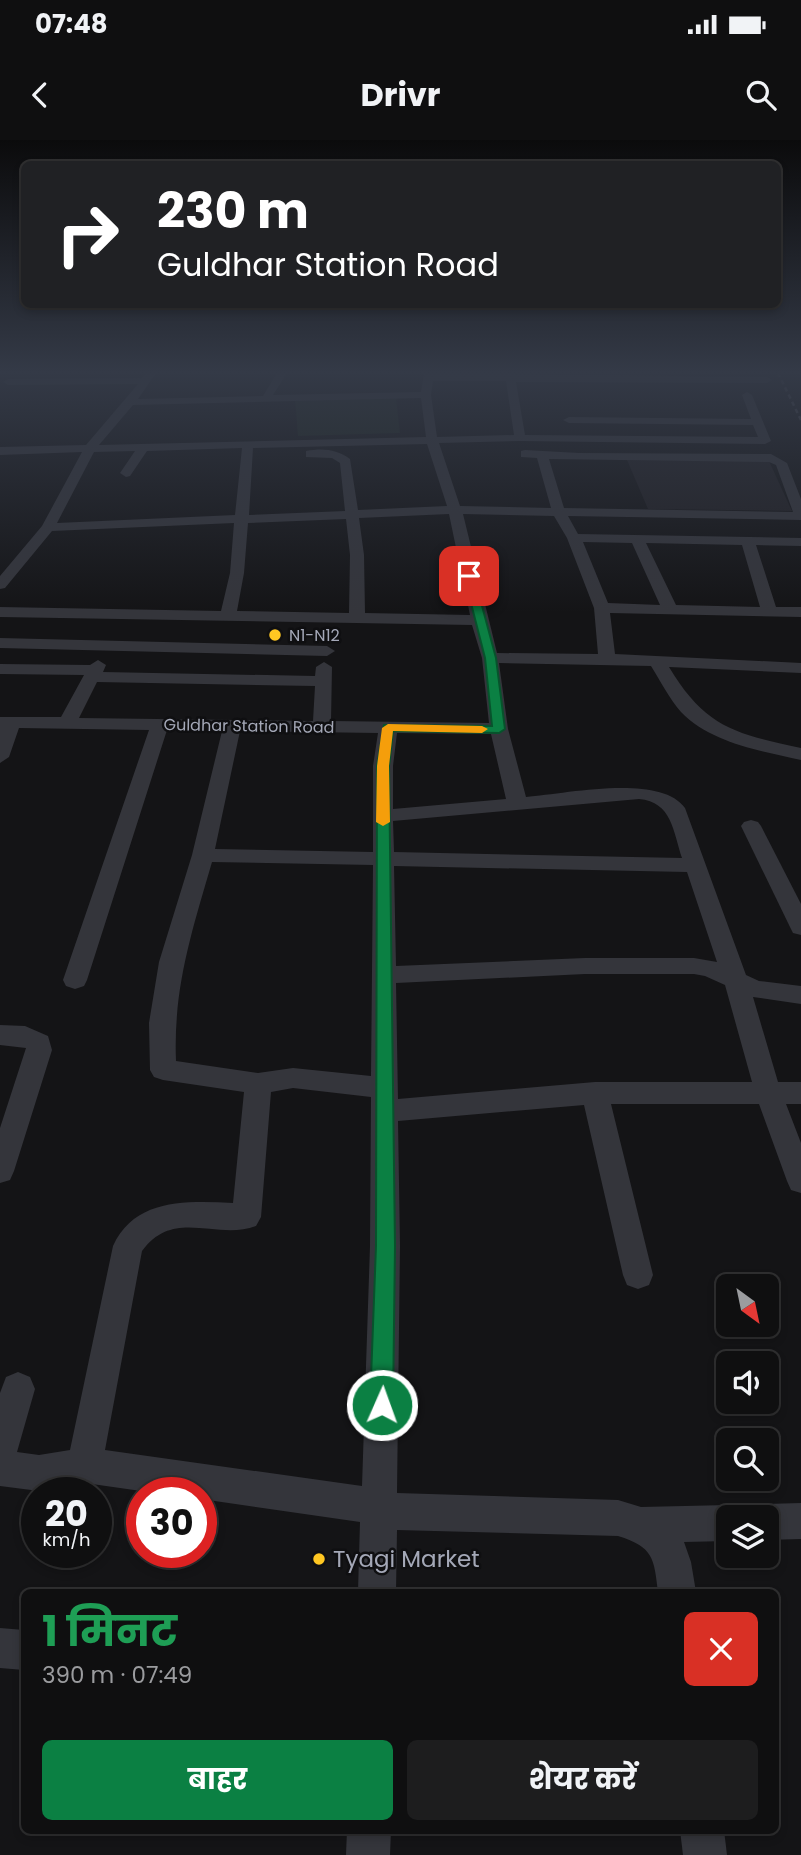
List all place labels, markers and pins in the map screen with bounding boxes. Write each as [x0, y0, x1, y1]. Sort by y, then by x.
pin [439, 546, 499, 606]
place label: N1-N12 [289, 624, 340, 647]
marker: N1-N12 [267, 627, 283, 643]
place label: Tyagi Market [333, 1543, 480, 1575]
marker: Tyagi Market [311, 1551, 327, 1567]

